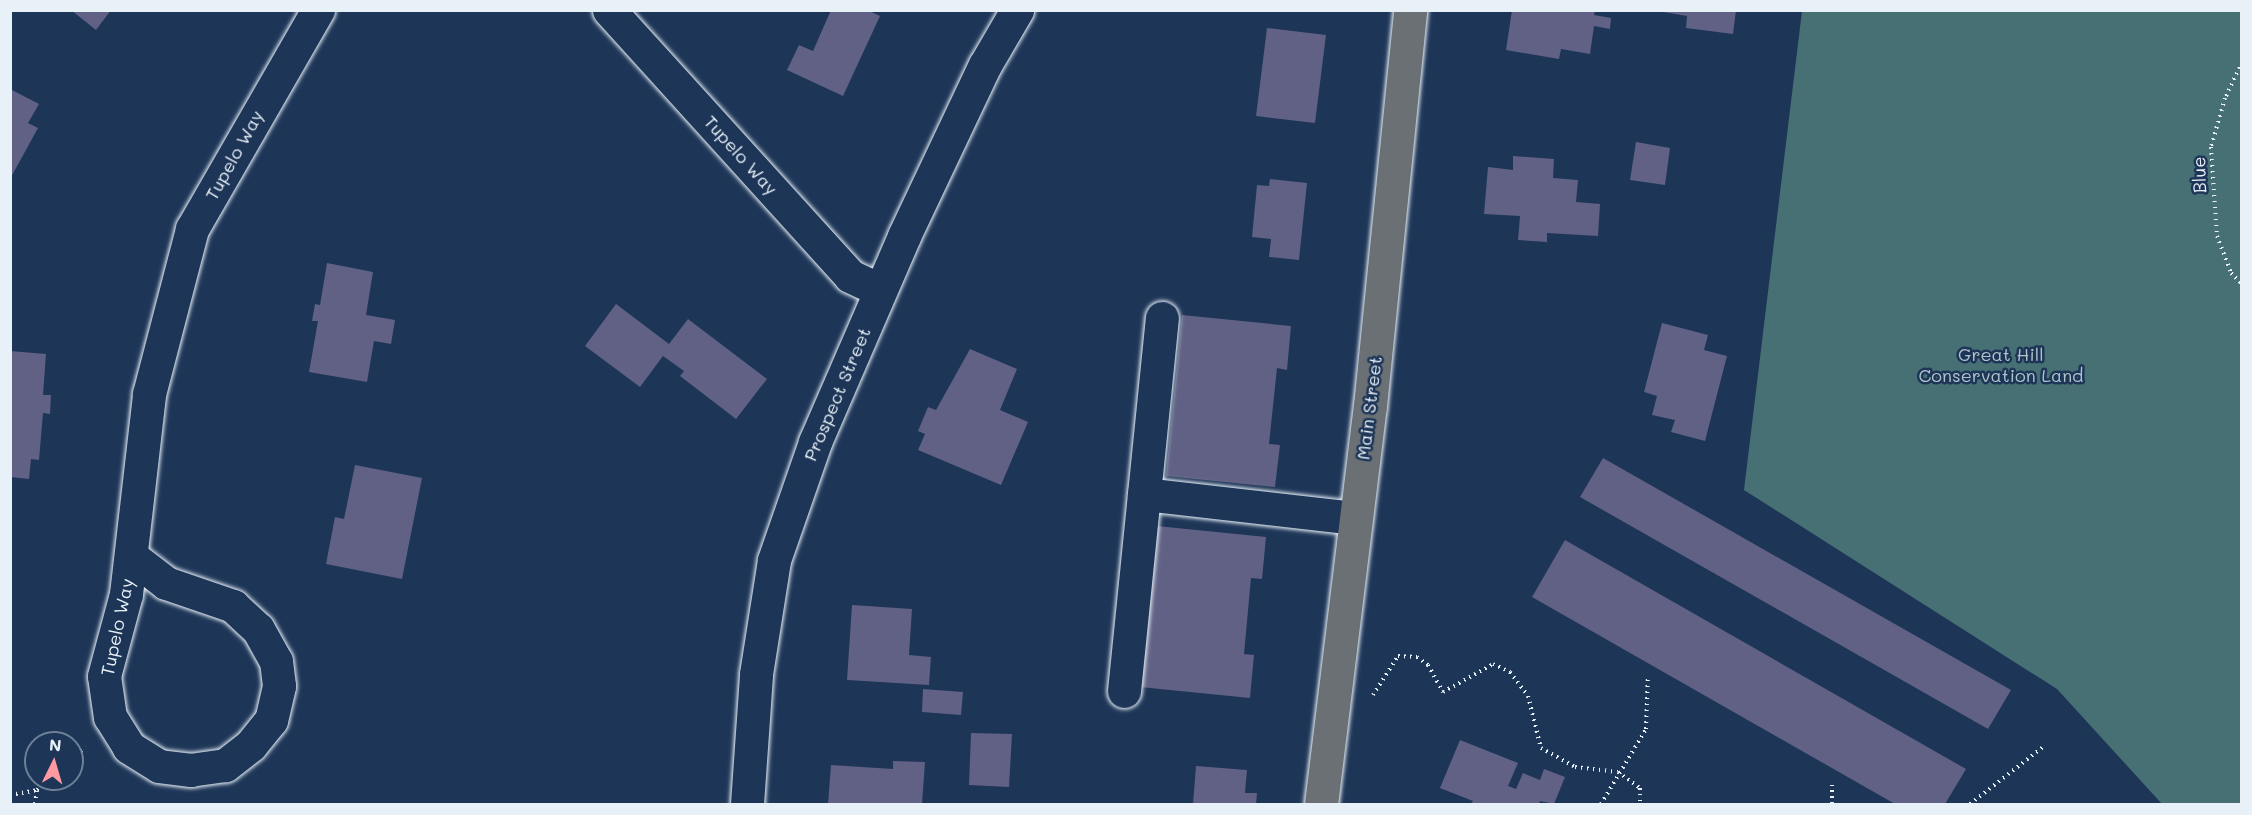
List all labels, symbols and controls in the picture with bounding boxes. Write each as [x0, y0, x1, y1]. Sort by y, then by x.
street label: Tupelo Way [200, 106, 268, 204]
street label: Tupelo Way [700, 111, 782, 199]
street label: Blue [2188, 156, 2210, 194]
street label: Prospect Street [799, 324, 875, 464]
park label: Great Hill Conservation Land [1918, 344, 2084, 386]
street label: Main Street [1352, 355, 1386, 461]
street label: Tupelo Way [96, 576, 138, 678]
north arrow [24, 731, 84, 791]
text: N [48, 734, 62, 756]

